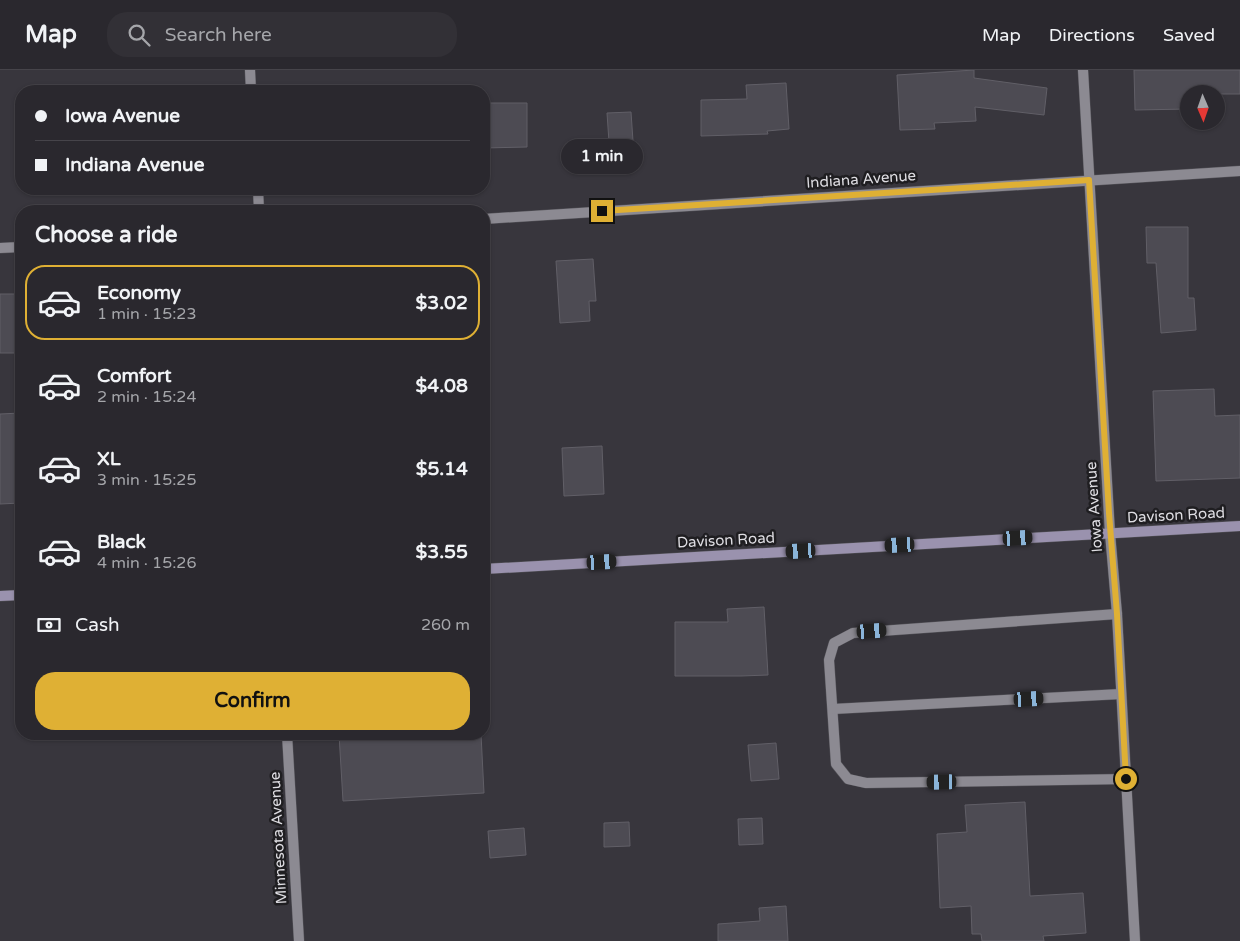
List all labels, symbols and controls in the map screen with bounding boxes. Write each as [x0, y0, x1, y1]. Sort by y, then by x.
search box [107, 12, 457, 57]
text: Map [25, 20, 77, 49]
icon: search [125, 21, 153, 49]
text: Search here [165, 24, 272, 46]
text: Map [982, 24, 1021, 46]
text: Directions [1049, 24, 1135, 46]
text: Saved [1163, 24, 1215, 46]
north arrow [1180, 85, 1225, 130]
map controls [1180, 85, 1225, 130]
text: Iowa Avenue [65, 105, 180, 127]
callout: 1 min [561, 138, 643, 174]
text: 1 min [581, 146, 623, 166]
text: Indiana Avenue [65, 154, 204, 176]
street label: Indiana Avenue [805, 166, 917, 192]
route end [591, 200, 613, 222]
text: Choose a ride [35, 222, 178, 248]
icon: car [37, 280, 82, 325]
text: Economy [97, 282, 181, 304]
text: $3.02 [416, 292, 468, 314]
text: 1 min · 15:23 [97, 304, 196, 324]
icon: car [37, 363, 82, 408]
text: Comfort [97, 365, 171, 387]
text: $4.08 [416, 375, 468, 397]
text: 2 min · 15:24 [97, 387, 196, 407]
icon: car [37, 446, 82, 491]
text: XL [97, 448, 121, 470]
text: $5.14 [416, 458, 468, 480]
street label: Iowa Avenue [1082, 461, 1106, 553]
text: 3 min · 15:25 [97, 470, 196, 490]
street label: Davison Road [1127, 503, 1225, 527]
street label: Davison Road [677, 528, 775, 552]
icon: car [37, 529, 82, 574]
car [1002, 530, 1033, 546]
text: Black [97, 531, 146, 553]
car [884, 537, 915, 553]
text: $3.55 [416, 541, 468, 563]
car [785, 543, 816, 559]
text: 4 min · 15:26 [97, 553, 196, 573]
car [586, 554, 617, 570]
icon: cash [35, 611, 63, 639]
text: Cash [75, 614, 120, 636]
text: 260 m [421, 615, 470, 635]
car [856, 622, 887, 640]
button: Confirm [35, 672, 470, 730]
car [1013, 691, 1044, 707]
route start [1115, 768, 1137, 790]
street label: Minnesota Avenue [266, 771, 290, 905]
car [926, 774, 957, 790]

